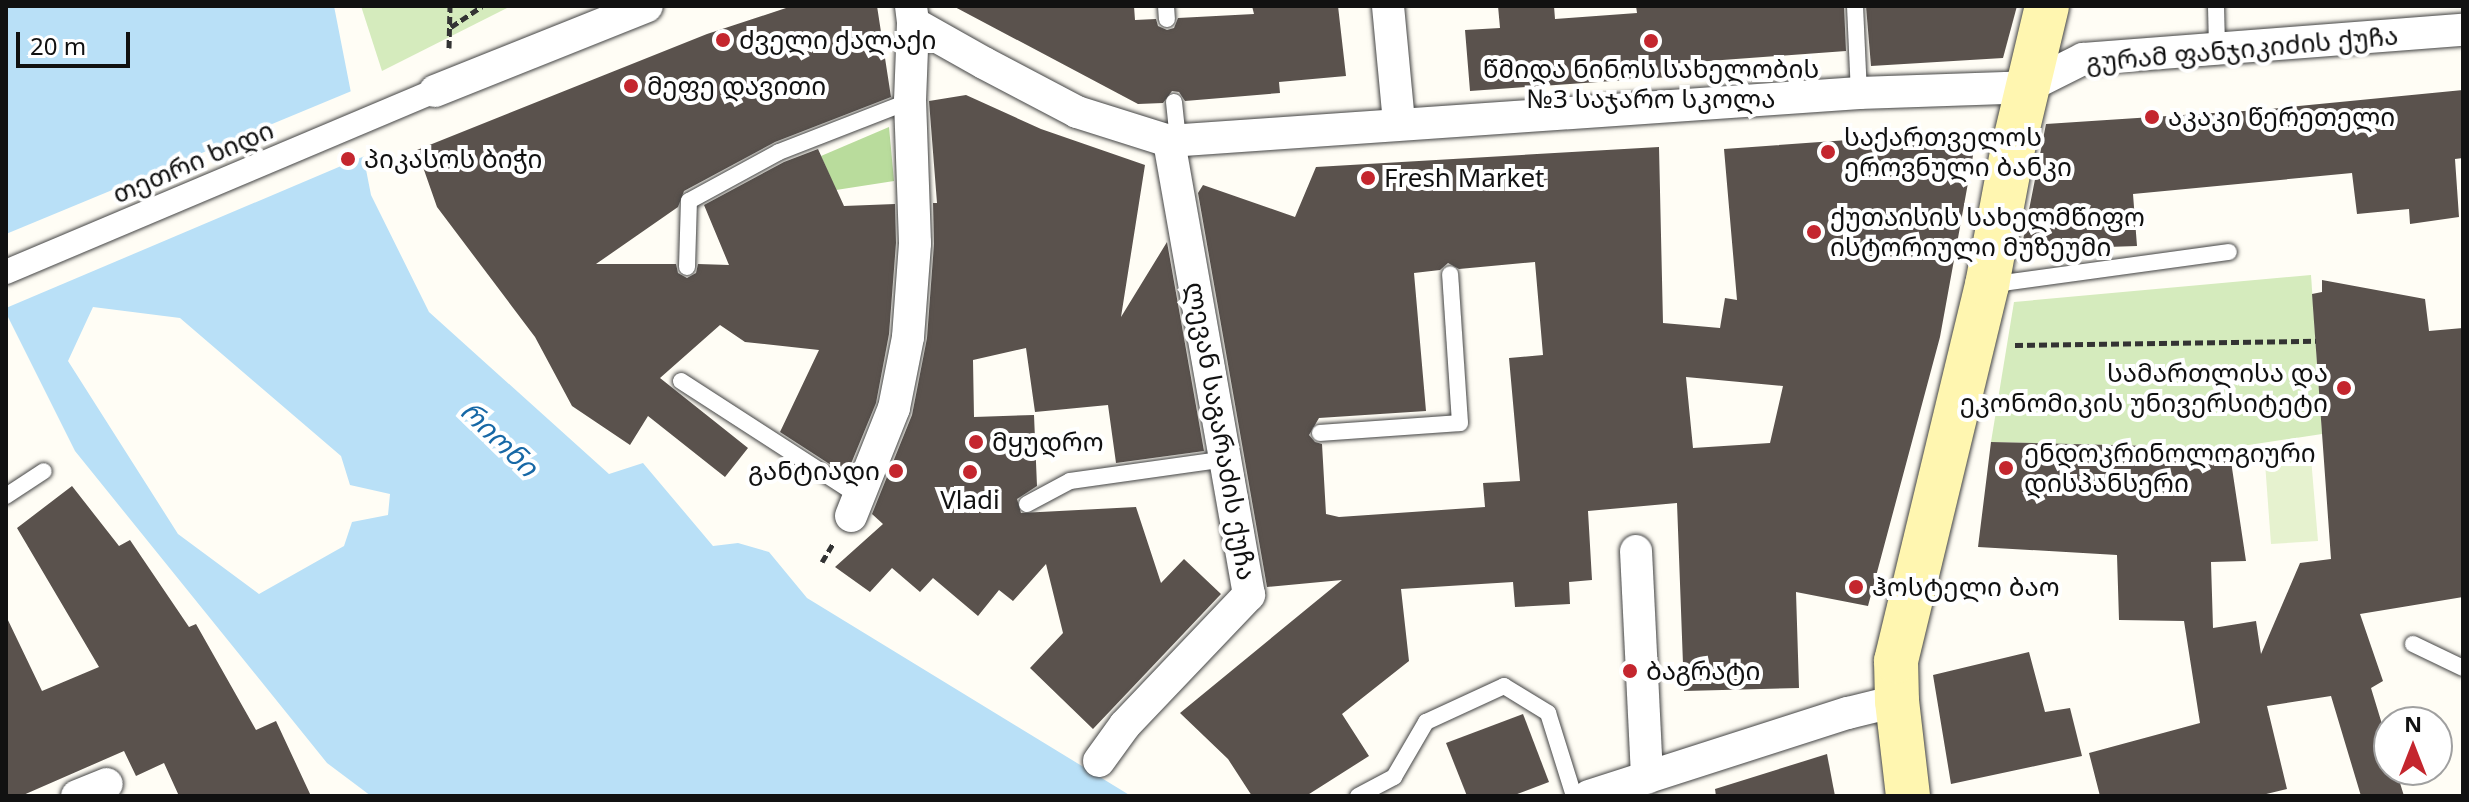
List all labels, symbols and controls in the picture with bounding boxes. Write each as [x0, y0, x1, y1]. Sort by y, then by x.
scale bar [20, 16, 134, 66]
street label: გურამ ფანჯიკიძის ქუჩა [2084, 20, 2400, 78]
place label: ძველი ქალაქი [739, 24, 936, 56]
text: 20 m [30, 29, 86, 62]
marker: ძველი ქალაქი [714, 31, 732, 49]
marker: წმიდა ნინოს სახელობის №3 საჯარო სკოლა [1642, 32, 1660, 50]
place label: წმიდა ნინოს სახელობის №3 საჯარო სკოლა [1483, 53, 1819, 114]
place label: მეფე დავითი [647, 70, 826, 102]
marker: მეფე დავითი [622, 77, 640, 95]
place label: აკაკი წერეთელი [2168, 101, 2395, 133]
marker: აკაკი წერეთელი [2143, 108, 2161, 126]
street label: თეთრი ხიდი [108, 114, 278, 210]
place label: საქართველოს ეროვნული ბანკი [1844, 121, 2072, 182]
place label: პიკასოს ბიჭი [364, 143, 542, 175]
marker: საქართველოს ეროვნული ბანკი [1819, 143, 1837, 161]
marker: პიკასოს ბიჭი [339, 150, 357, 168]
place label: Fresh Market [1384, 162, 1544, 194]
marker: Fresh Market [1359, 169, 1377, 187]
place label: ქუთაისის სახელმწიფო ისტორიული მუზეუმი [1830, 201, 2145, 262]
marker: ქუთაისის სახელმწიფო ისტორიული მუზეუმი [1805, 223, 1823, 241]
street label: ლევან საგარაძის ქუჩა [1179, 279, 1263, 583]
place label: სამართლისა და ეკონომიკის უნივერსიტეტი [1960, 357, 2328, 418]
marker: სამართლისა და ეკონომიკის უნივერსიტეტი [2335, 379, 2353, 397]
water label: რიონი [455, 393, 545, 483]
place label: მყუდრო [992, 426, 1104, 458]
marker: მყუდრო [967, 433, 985, 451]
place label: ენდოკრინოლოგიური დისპანსერი [2024, 437, 2316, 498]
place label: განტიადი [748, 455, 880, 487]
marker: ენდოკრინოლოგიური დისპანსერი [1995, 457, 2017, 479]
marker: განტიადი [887, 462, 905, 480]
marker: Vladi [961, 463, 979, 481]
place label: Vladi [940, 484, 1000, 516]
place label: ჰოსტელი ბაო [1872, 571, 2060, 603]
marker: ჰოსტელი ბაო [1847, 578, 1865, 596]
place label: ბაგრატი [1646, 655, 1761, 687]
marker: ბაგრატი [1621, 662, 1639, 680]
north arrow [2373, 706, 2453, 786]
text: N [2404, 709, 2422, 738]

